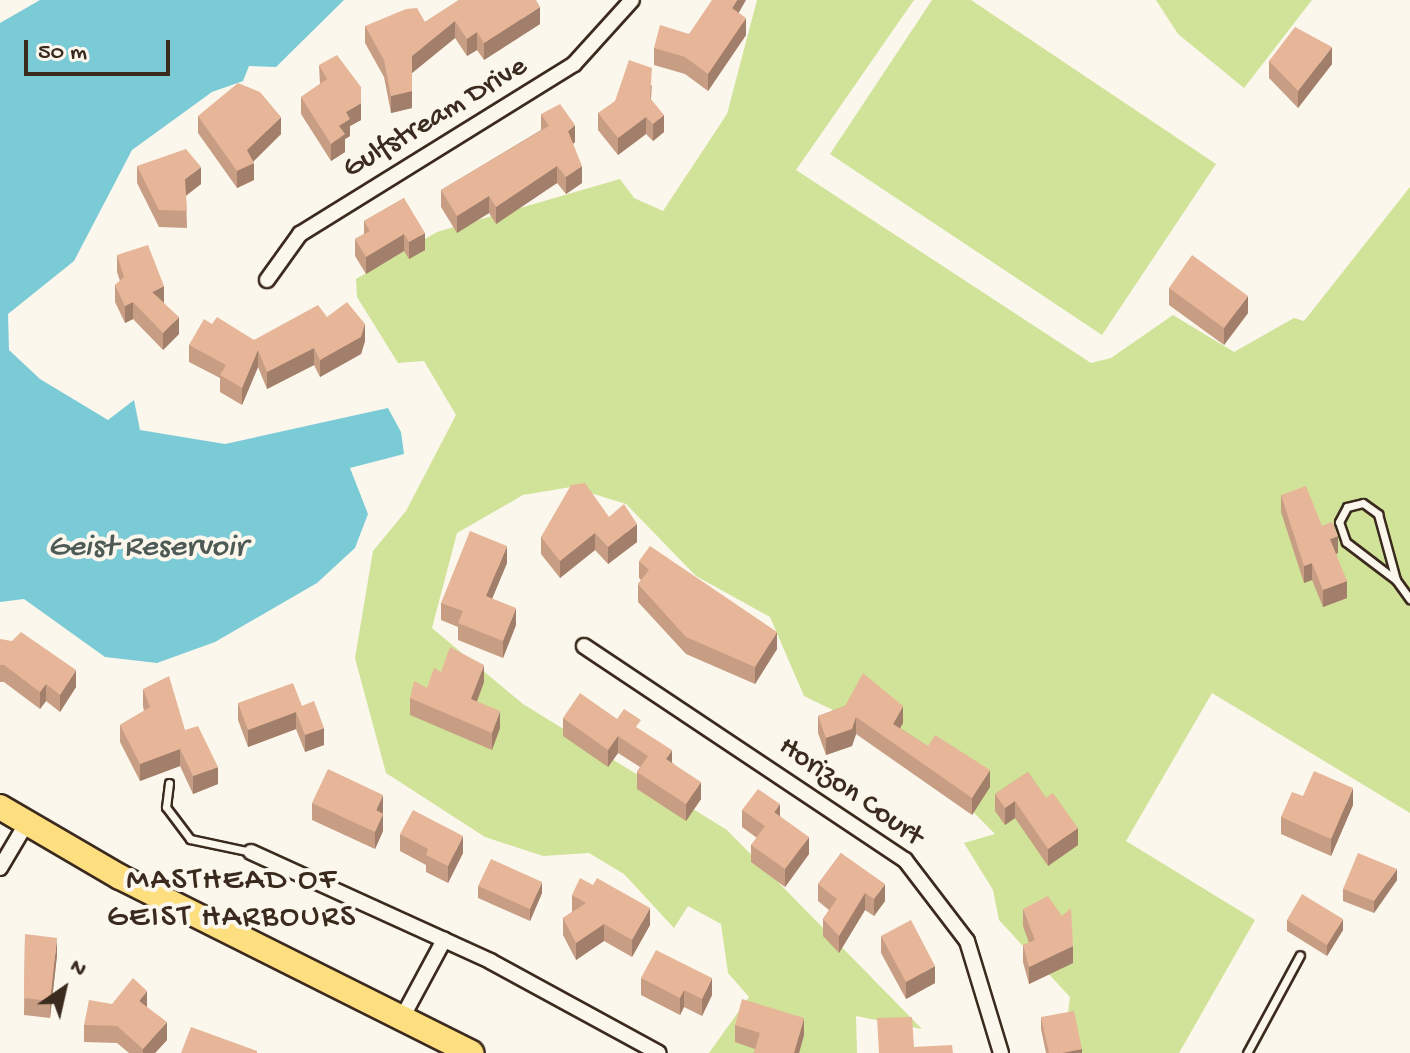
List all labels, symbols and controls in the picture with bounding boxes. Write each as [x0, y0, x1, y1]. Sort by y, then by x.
scale bar [28, 24, 174, 74]
text: 50 m [38, 39, 87, 68]
street label: Gulfstream Drive [337, 50, 535, 188]
water label: Geist Reservoir [48, 529, 246, 567]
street label: Horizon Court [771, 730, 929, 856]
district label: MASTHEAD OF GEIST HARBOURS [107, 863, 357, 938]
north arrow [24, 949, 104, 1029]
text: N [64, 954, 91, 984]

